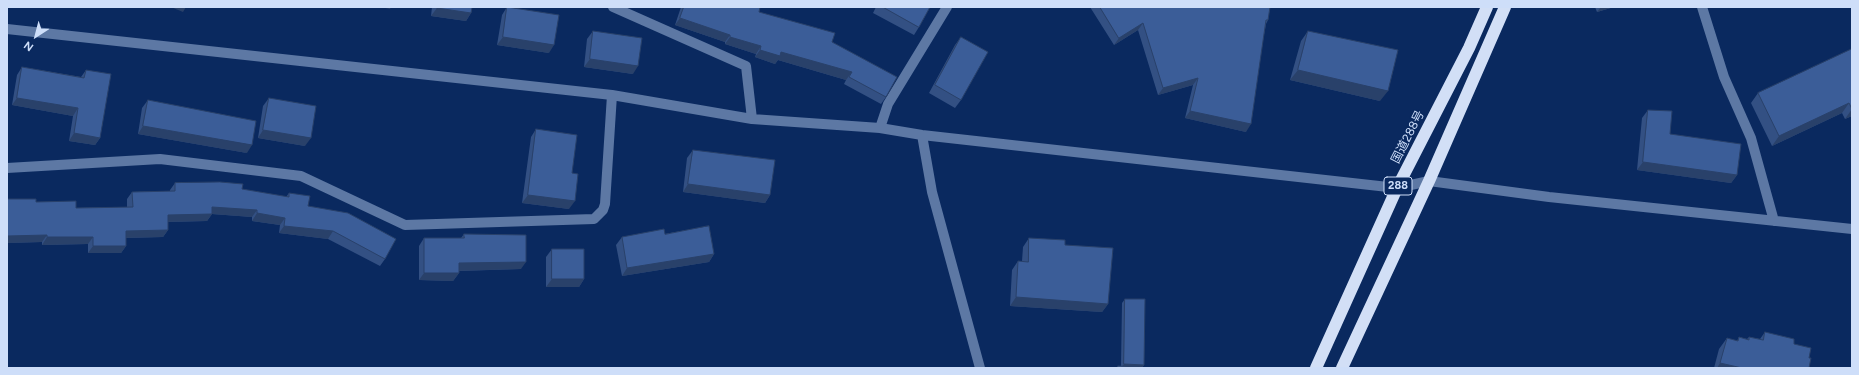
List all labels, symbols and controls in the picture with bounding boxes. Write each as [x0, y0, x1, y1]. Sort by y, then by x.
north arrow [16, 16, 56, 56]
text: N [21, 38, 36, 54]
street label: 国道288号 [1389, 108, 1427, 166]
road number: 288 [1384, 177, 1412, 195]

